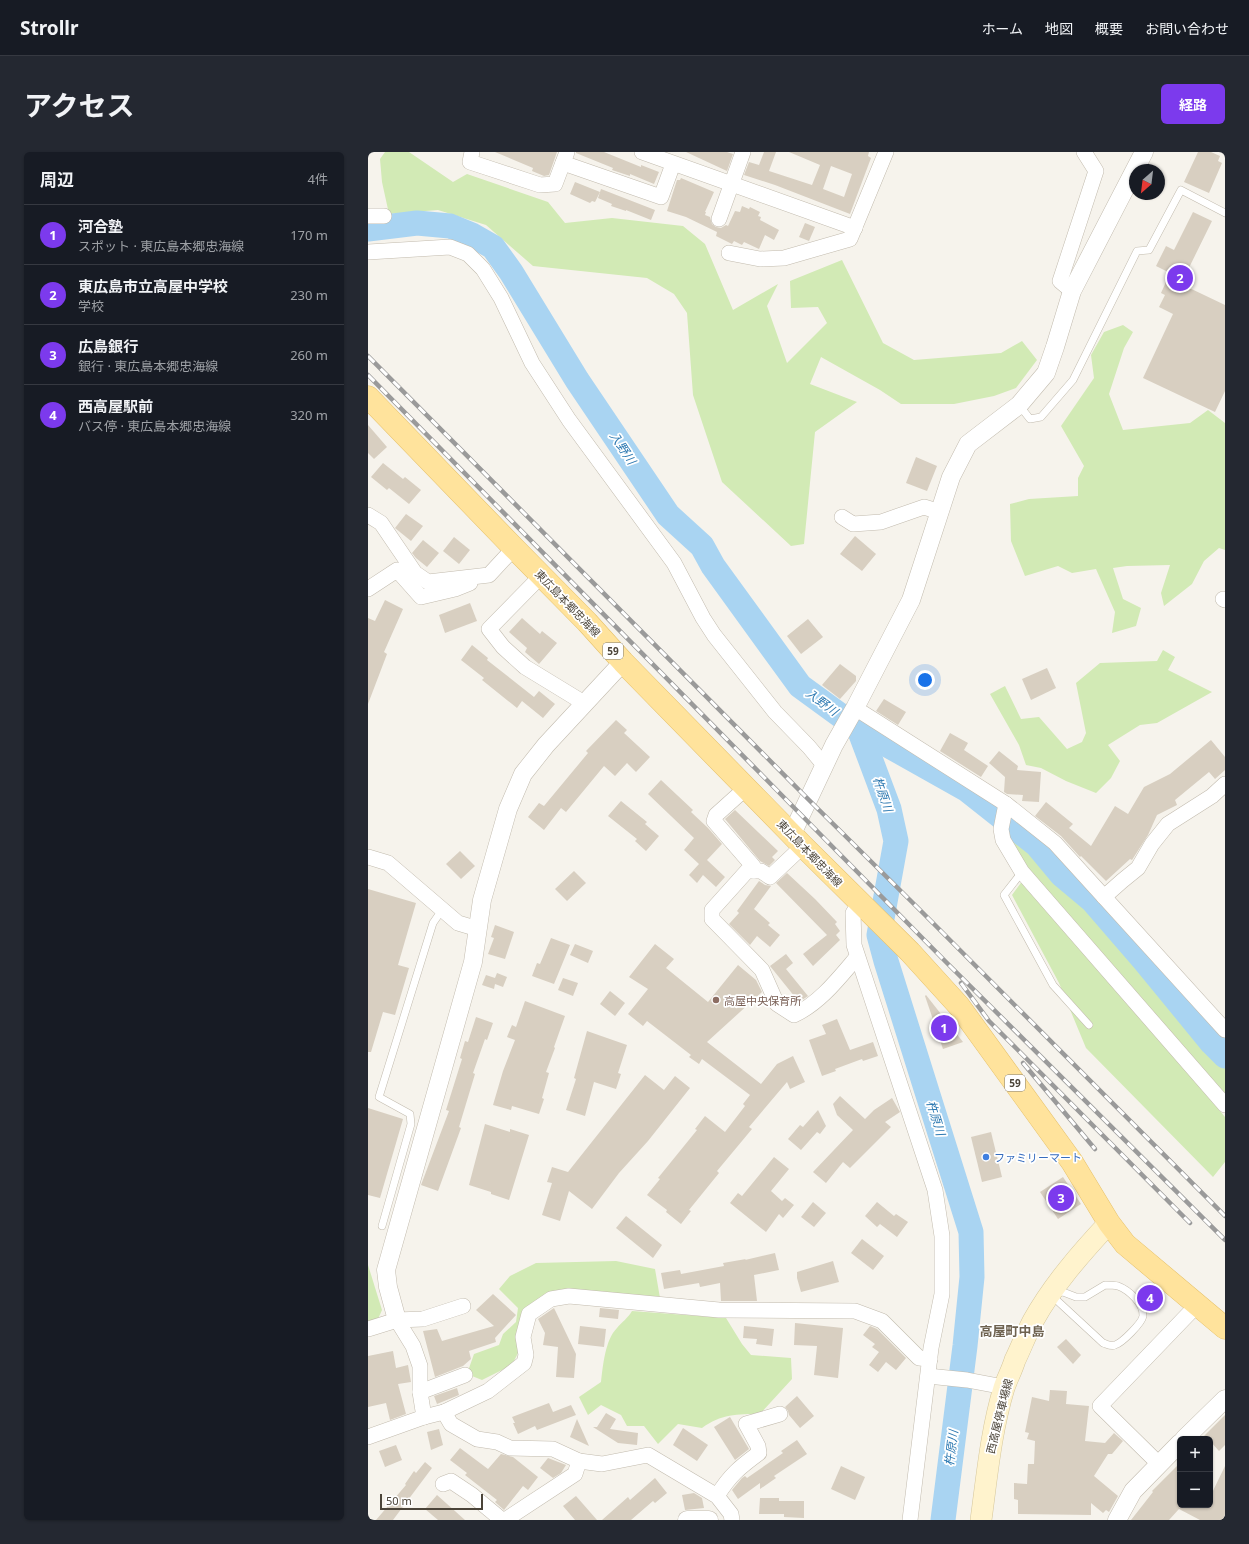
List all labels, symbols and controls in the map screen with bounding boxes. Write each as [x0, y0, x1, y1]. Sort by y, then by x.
text: Strollr [20, 15, 79, 41]
text: ホーム [981, 19, 1023, 38]
text: 地図 [1045, 19, 1073, 38]
text: 概要 [1095, 19, 1123, 38]
text: お問い合わせ [1145, 19, 1229, 38]
button: 経路 [1161, 84, 1225, 124]
text: アクセス [24, 86, 135, 124]
north arrow [1129, 164, 1165, 200]
text: 周辺 [40, 168, 74, 191]
text: 4件 [308, 170, 328, 188]
text: 河合塾 [78, 216, 123, 236]
text: 1 [49, 226, 57, 244]
text: 170 m [290, 226, 328, 244]
text: スポット · 東広島本郷忠海線 [78, 237, 244, 255]
pin: 2 [1167, 263, 1193, 293]
text: 東広島市立高屋中学校 [78, 276, 228, 296]
text: 2 [49, 286, 57, 304]
text: 230 m [290, 286, 328, 304]
text: 学校 [78, 297, 104, 315]
text: 広島銀行 [78, 336, 138, 356]
text: 3 [49, 346, 57, 364]
text: 260 m [290, 346, 328, 364]
text: 銀行 · 東広島本郷忠海線 [78, 357, 218, 375]
text: 西高屋駅前 [78, 396, 153, 416]
text: 4 [49, 406, 57, 424]
text: 320 m [290, 406, 328, 424]
text: バス停 · 東広島本郷忠海線 [78, 417, 231, 435]
water label: 入野川 [606, 428, 641, 469]
street label: 東広島本郷忠海線 [532, 566, 604, 640]
road number: 59 [603, 643, 623, 659]
your location [915, 670, 935, 690]
water label: 入野川 [802, 685, 843, 721]
water label: 杵原川 [869, 774, 898, 816]
street label: 東広島本郷忠海線 [774, 816, 846, 890]
place label: 高屋中央保育所 [724, 993, 802, 1008]
marker: 高屋中央保育所 [711, 995, 721, 1005]
pin: 1 [931, 1013, 957, 1043]
road number: 59 [1005, 1075, 1025, 1091]
water label: 杵原川 [923, 1098, 950, 1140]
place label: ファミリーマート [994, 1150, 1082, 1165]
marker: ファミリーマート [981, 1152, 991, 1162]
pin: 3 [1048, 1183, 1074, 1213]
pin: 4 [1137, 1283, 1163, 1313]
district label: 高屋町中島 [979, 1322, 1045, 1340]
street label: 西高屋停車場線 [982, 1377, 1016, 1455]
water label: 杵原川 [940, 1427, 962, 1467]
map controls [1177, 1436, 1213, 1508]
button: + [1177, 1436, 1213, 1472]
button: − [1177, 1472, 1213, 1508]
scale bar [380, 1492, 483, 1511]
text: 50 m [386, 1493, 412, 1508]

